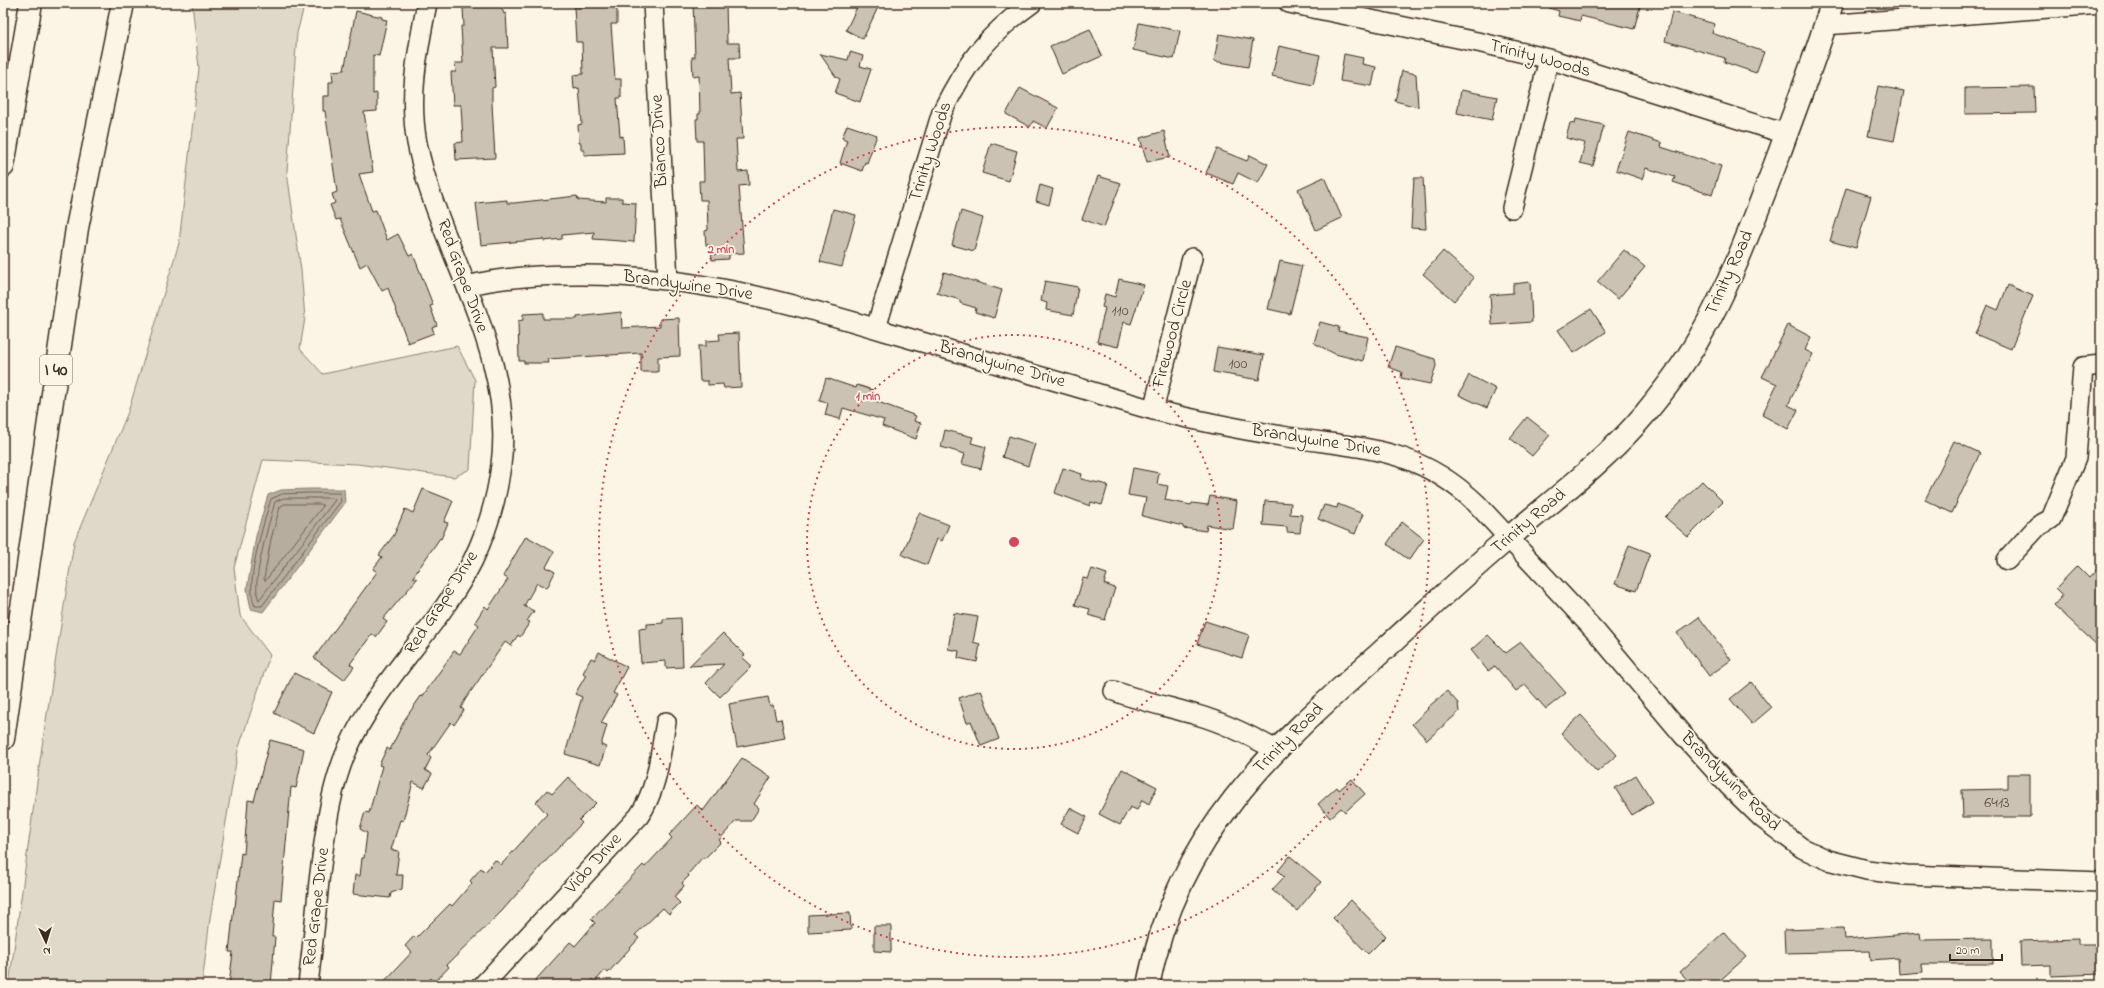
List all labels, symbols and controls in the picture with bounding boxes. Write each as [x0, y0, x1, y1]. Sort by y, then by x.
street label: Trinity Woods [1487, 33, 1593, 85]
street label: Bianco Drive [645, 93, 675, 189]
street label: Trinity Woods [903, 99, 959, 205]
street label: Red Grape Drive [429, 216, 495, 337]
street label: Trinity Road [1699, 226, 1761, 320]
text: 2 min [707, 241, 734, 259]
street label: Brandywine Drive [621, 264, 755, 308]
street label: Firewood Circle [1146, 276, 1200, 392]
house number: 110 [1111, 299, 1129, 323]
street label: Brandywine Drive [935, 334, 1069, 396]
house number: 100 [1229, 352, 1248, 376]
road number: I 40 [40, 355, 72, 385]
text: 1 min [856, 388, 880, 406]
street label: Brandywine Drive [1249, 418, 1383, 464]
street label: Trinity Road [1486, 483, 1572, 561]
centre of rings [1007, 535, 1021, 549]
street label: Red Grape Drive [399, 545, 486, 660]
street label: Trinity Road [1248, 698, 1330, 780]
street label: Brandywine Road [1673, 725, 1786, 838]
house number: 6413 [1984, 791, 2010, 815]
street label: Vido Drive [559, 827, 629, 901]
street label: Red Grape Drive [297, 845, 337, 968]
north arrow [26, 922, 66, 962]
scale bar [1950, 936, 2002, 962]
text: 20 m [1956, 942, 1979, 960]
text: N [42, 943, 51, 959]

